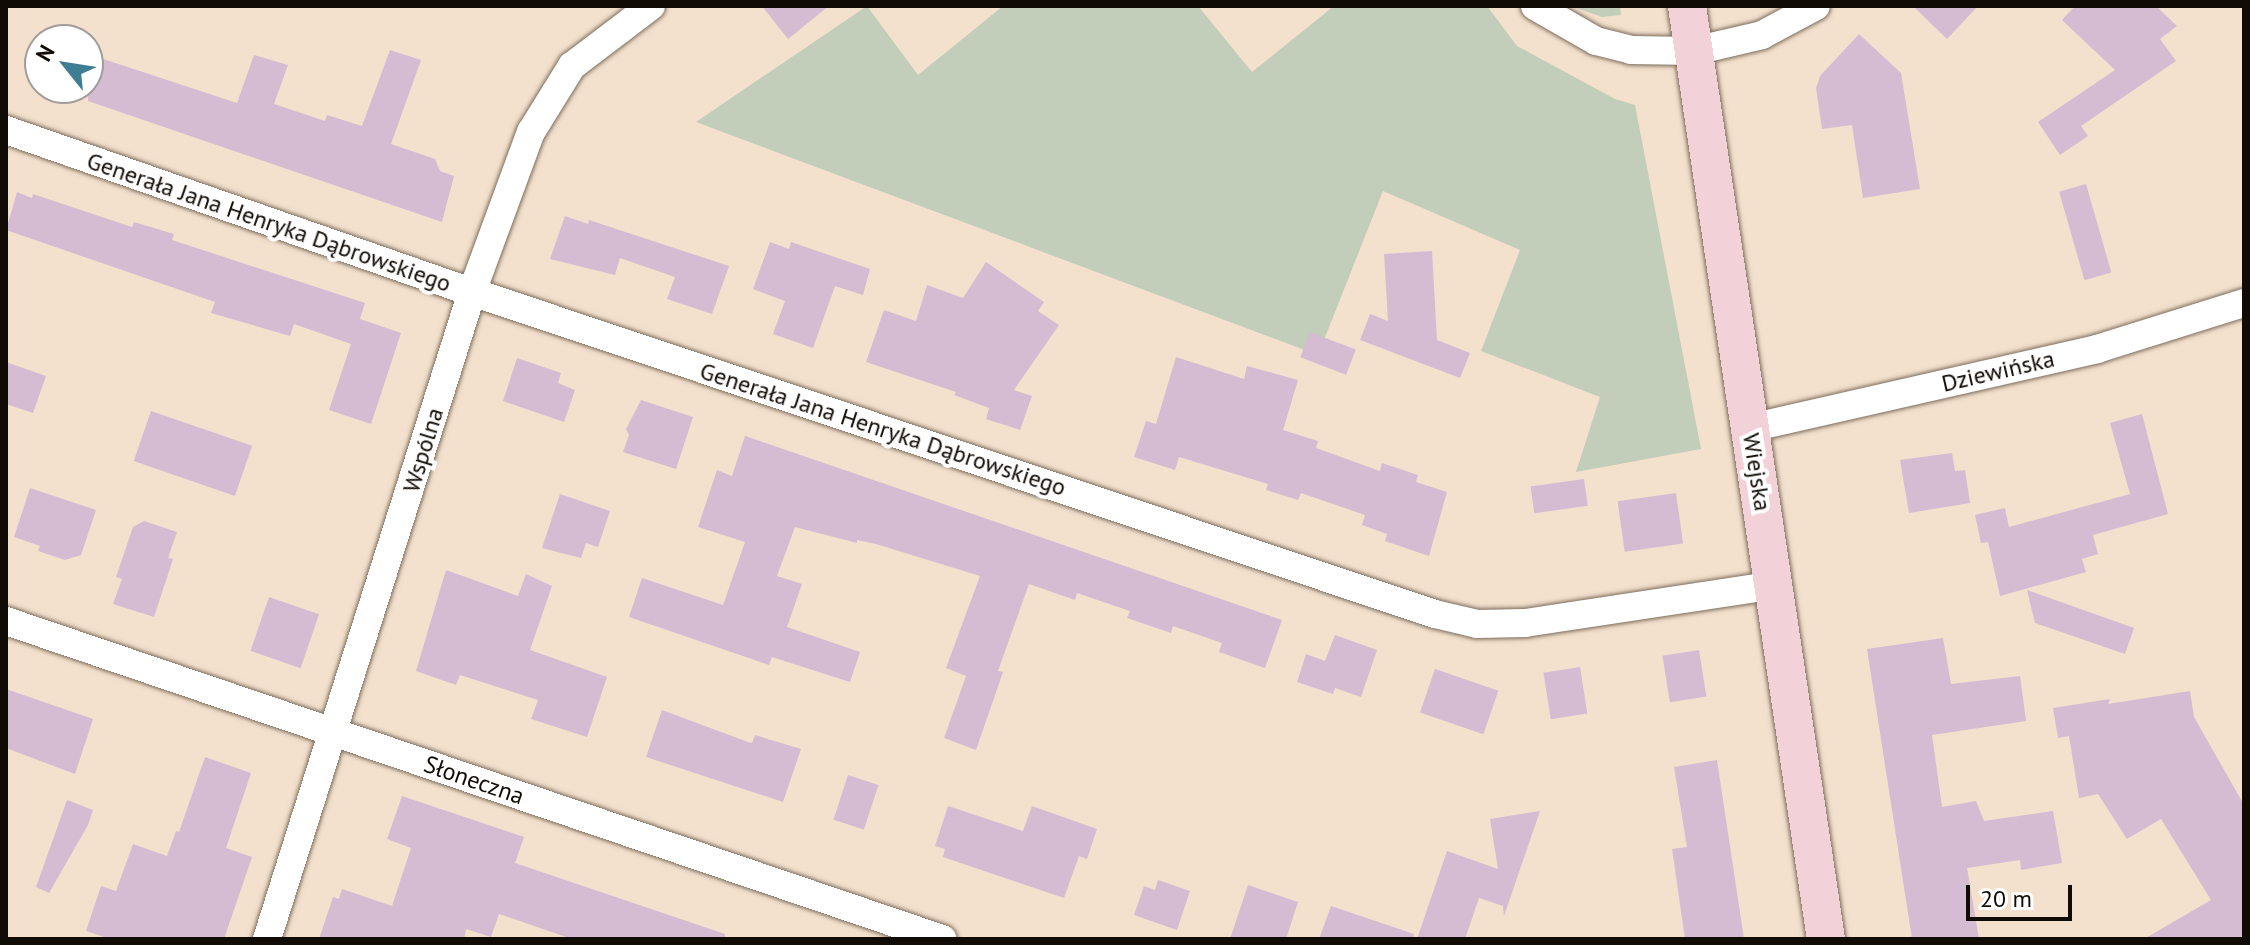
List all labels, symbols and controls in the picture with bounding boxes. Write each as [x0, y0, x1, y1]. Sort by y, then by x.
north arrow [24, 24, 104, 104]
text: N [29, 40, 61, 66]
street label: Generała Jana Henryka Dąbrowskiego [83, 146, 455, 298]
street label: Dziewińska [1939, 344, 2057, 398]
street label: Generała Jana Henryka Dąbrowskiego [696, 356, 1070, 502]
street label: Wspólna [397, 404, 449, 496]
street label: Wiejska [1737, 431, 1777, 513]
street label: Słoneczna [420, 749, 528, 811]
scale bar [1970, 869, 2076, 919]
text: 20 m [1980, 883, 2032, 914]

